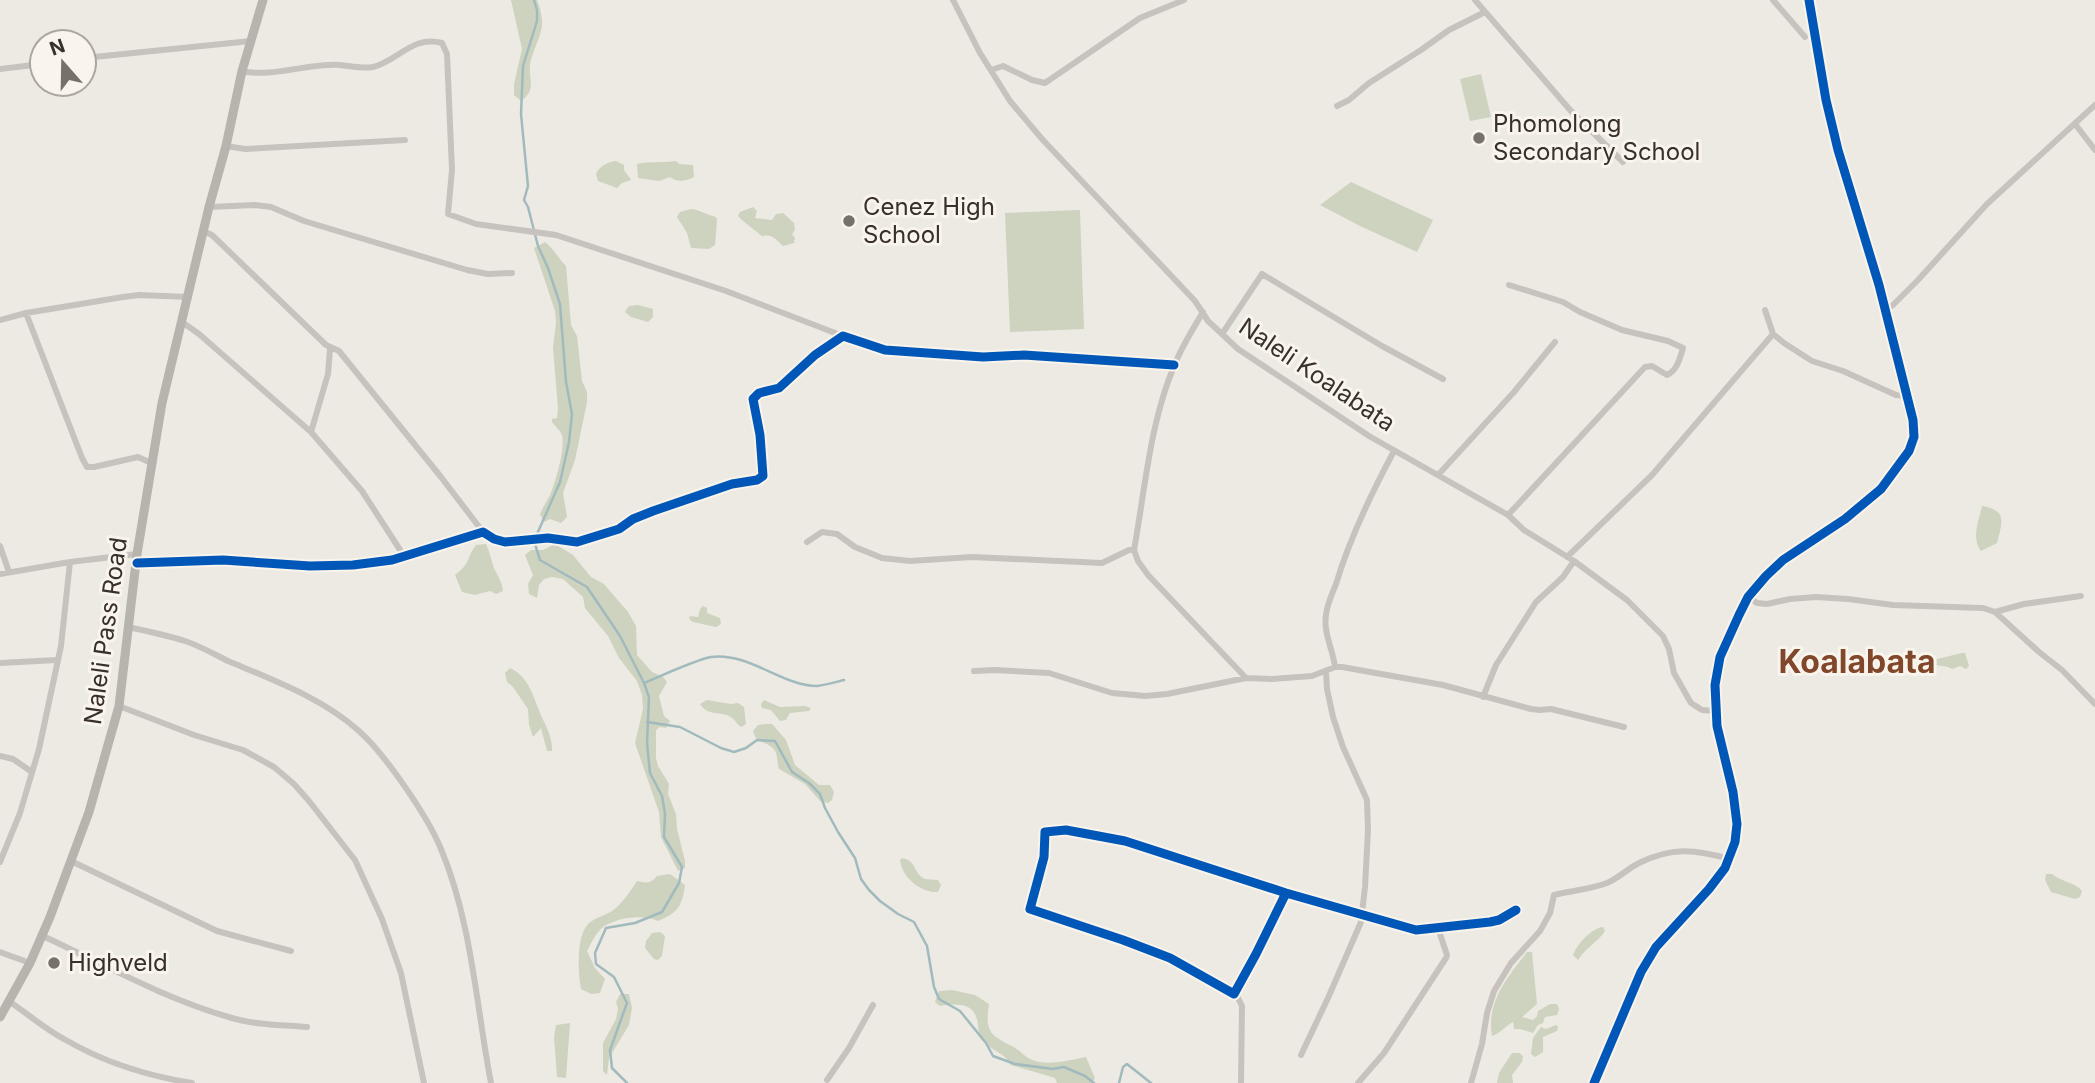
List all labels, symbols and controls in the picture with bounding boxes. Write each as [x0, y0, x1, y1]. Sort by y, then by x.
north arrow [28, 28, 98, 98]
text: N [47, 34, 68, 61]
place label: Phomolong Secondary School [1493, 109, 1700, 166]
marker: Phomolong Secondary School [1471, 130, 1487, 146]
place label: Cenez High School [863, 192, 995, 249]
marker: Cenez High School [841, 213, 857, 229]
street label: Naleli Koalabata [1234, 312, 1401, 438]
street label: Naleli Pass Road [78, 536, 133, 726]
district label: Koalabata [1778, 642, 1936, 681]
place label: Highveld [68, 948, 168, 977]
marker: Highveld [46, 955, 62, 971]

